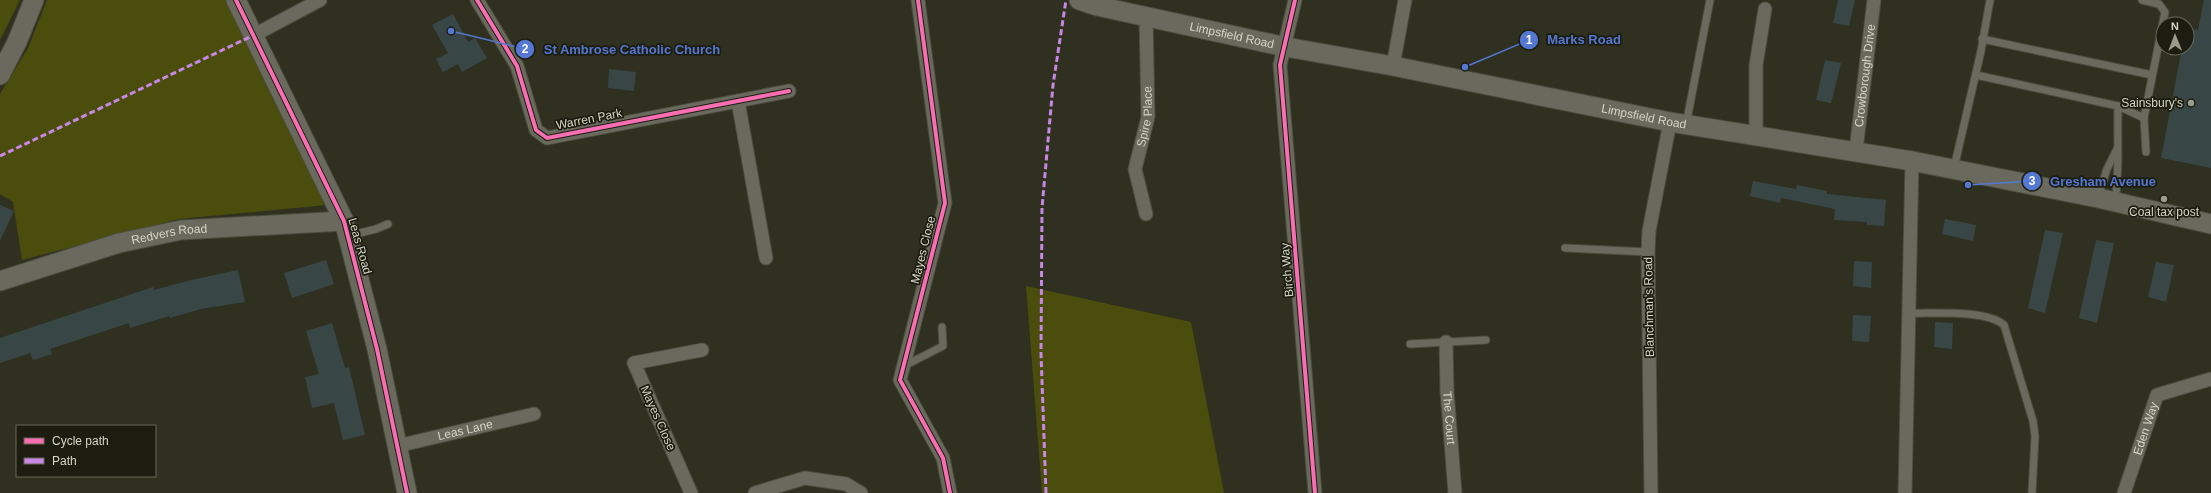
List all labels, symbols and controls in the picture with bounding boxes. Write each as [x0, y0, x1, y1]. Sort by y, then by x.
north arrow [2155, 16, 2195, 56]
street label: Limpsfield Road [1188, 19, 1275, 51]
text: N [2171, 20, 2179, 32]
street label: Crowborough Drive [1852, 23, 1878, 128]
callout: Marks Road [1519, 27, 1629, 52]
text: Marks Road [1547, 32, 1621, 47]
text: 1 [1526, 33, 1533, 47]
callout: St Ambrose Catholic Church [515, 36, 728, 61]
text: 2 [522, 42, 529, 56]
text: St Ambrose Catholic Church [544, 42, 720, 57]
street label: Spire Place [1134, 86, 1155, 148]
place label: Sainsbury's [2121, 96, 2183, 110]
marker: Sainsbury's [2186, 98, 2196, 108]
street label: Limpsfield Road [1600, 101, 1687, 132]
street label: Warren Park [555, 106, 624, 132]
callout: Gresham Avenue [2022, 169, 2164, 194]
text: 3 [2029, 174, 2036, 188]
text: Gresham Avenue [2050, 174, 2156, 189]
marker: Coal tax post [2159, 194, 2169, 204]
place label: Coal tax post [2129, 205, 2200, 219]
street label: Mayes Close [908, 214, 938, 285]
street label: Leas Road [345, 216, 375, 276]
street label: Redvers Road [130, 222, 207, 247]
street label: Birch Way [1278, 242, 1296, 298]
street label: Blanchman's Road [1641, 257, 1657, 357]
street label: Mayes Close [637, 383, 679, 453]
street label: The Court [1440, 391, 1458, 446]
street label: Eden Way [2130, 400, 2161, 457]
street label: Leas Lane [436, 417, 494, 443]
legend [16, 425, 156, 477]
text: Cycle path [52, 434, 109, 448]
text: Path [52, 454, 77, 468]

